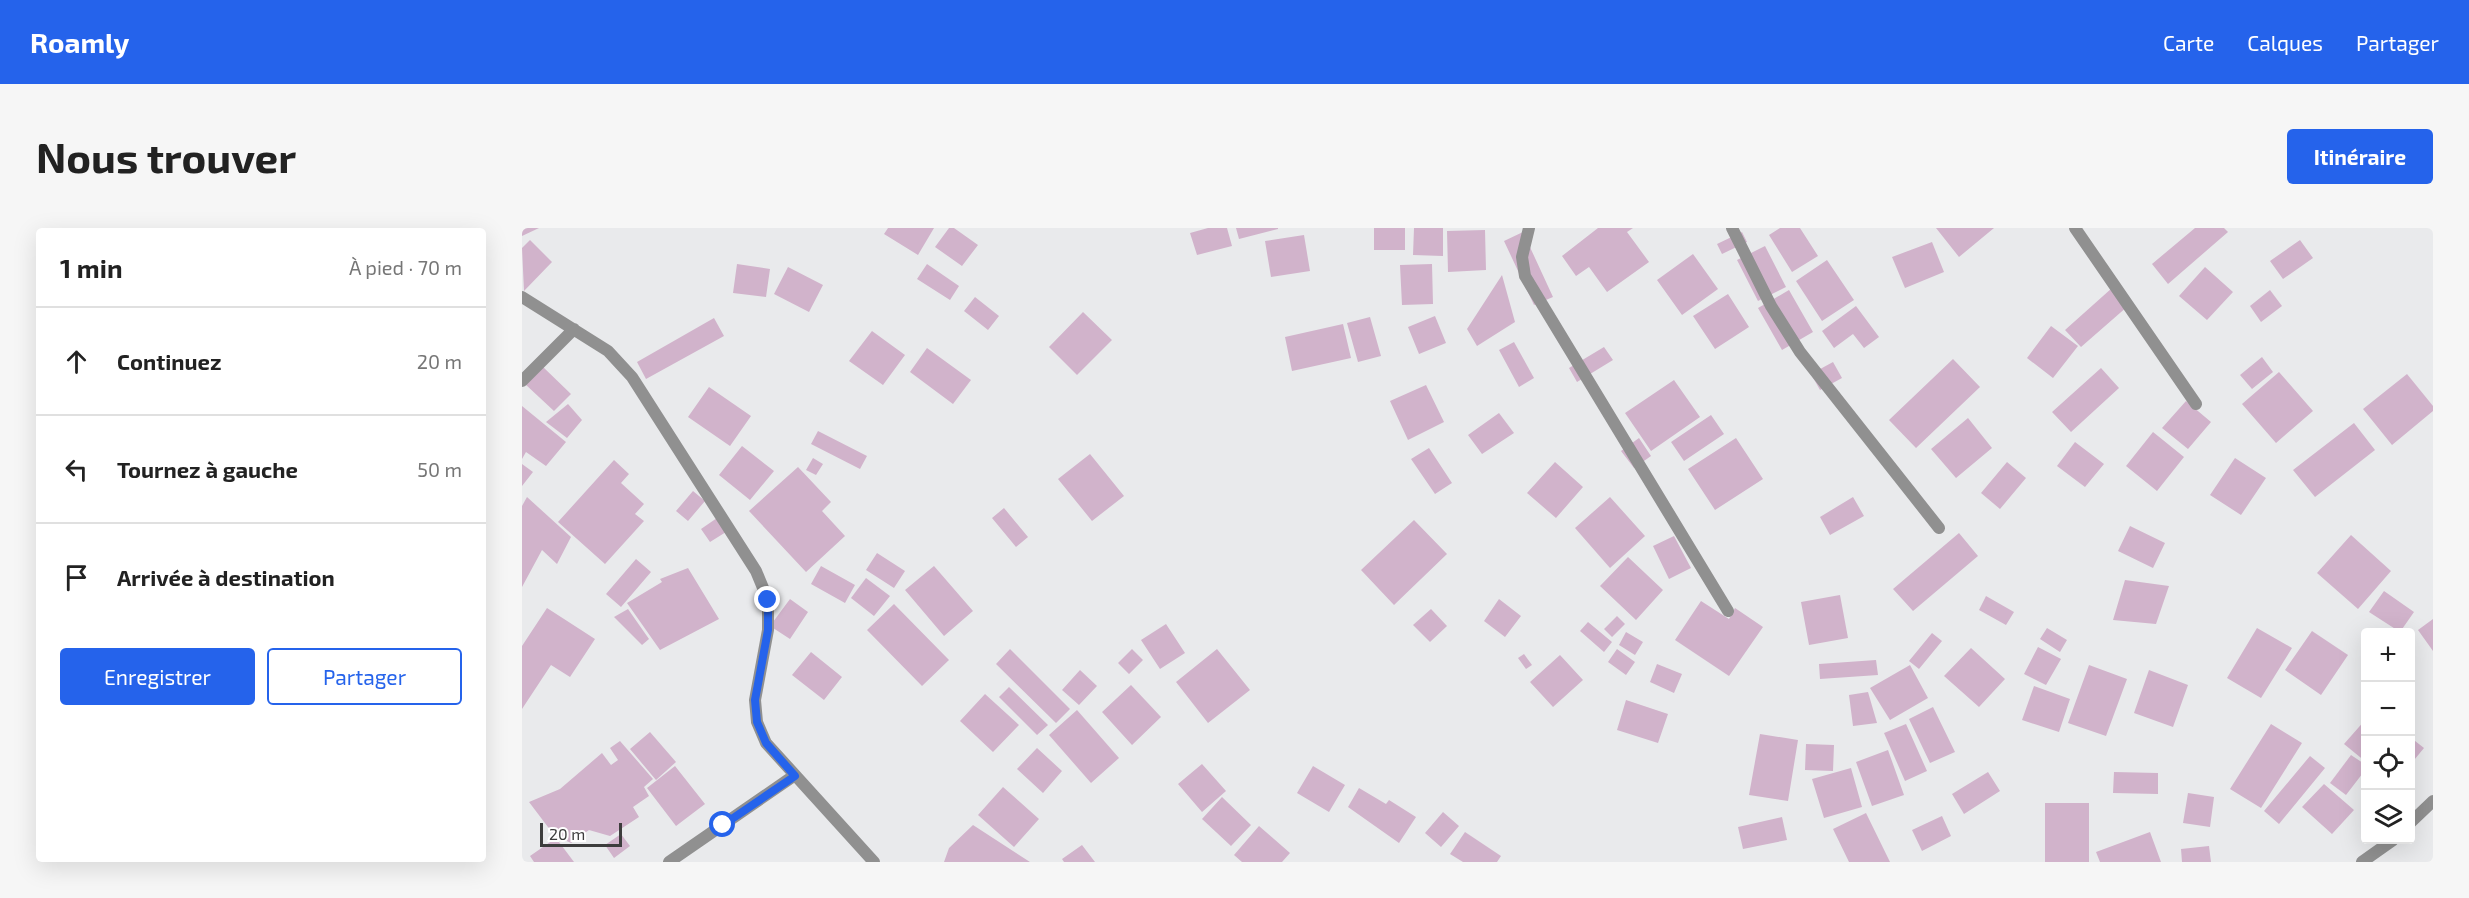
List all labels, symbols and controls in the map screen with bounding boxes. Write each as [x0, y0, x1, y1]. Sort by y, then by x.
text: Roamly [30, 25, 129, 59]
text: Carte [2163, 30, 2214, 55]
text: Calques [2247, 30, 2323, 55]
text: Partager [2356, 30, 2439, 55]
button: Itinéraire [2287, 129, 2433, 184]
text: Nous trouver [36, 131, 296, 181]
text: 1 min [60, 252, 123, 283]
text: À pied · 70 m [349, 255, 462, 279]
icon: ahead [60, 345, 93, 378]
text: Continuez [117, 348, 221, 374]
text: 20 m [417, 349, 462, 373]
icon: left [60, 453, 93, 486]
text: Tournez à gauche [117, 456, 298, 482]
text: 50 m [417, 457, 462, 481]
icon: arrive [60, 561, 93, 594]
text: Arrivée à destination [117, 564, 335, 590]
route end [754, 586, 780, 612]
map controls [2361, 628, 2415, 844]
button: + [2361, 628, 2415, 682]
button: Enregistrer [60, 648, 255, 705]
button: Partager [267, 648, 462, 705]
button: − [2361, 682, 2415, 736]
button: locate [2361, 736, 2415, 790]
button: layers [2361, 790, 2415, 844]
route start [709, 811, 735, 837]
scale bar [540, 820, 622, 848]
text: 20 m [549, 824, 585, 843]

